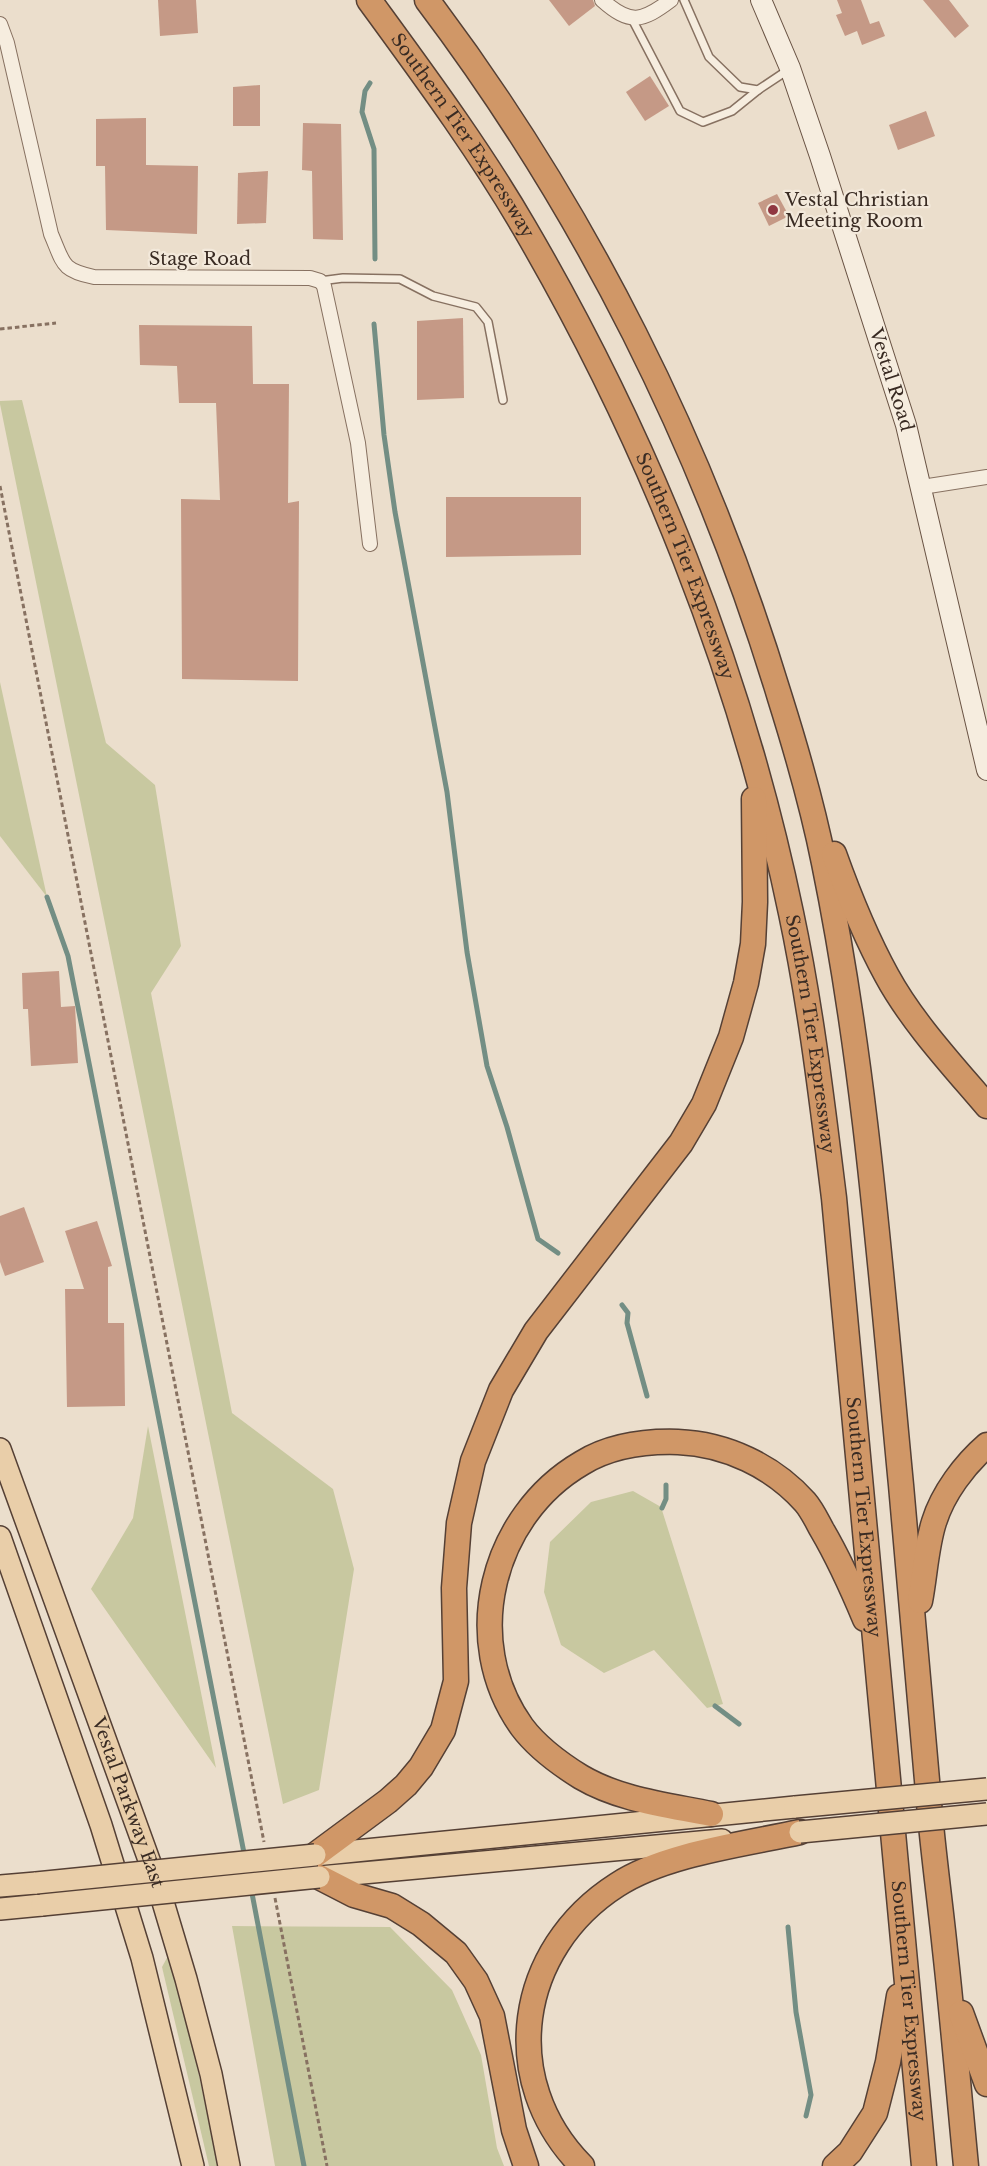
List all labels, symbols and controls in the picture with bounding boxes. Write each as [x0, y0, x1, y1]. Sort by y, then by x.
street label: Southern Tier Expressway [386, 29, 539, 242]
place label: Vestal Christian Meeting Room [784, 189, 929, 232]
marker: Vestal Christian Meeting Room [766, 203, 780, 217]
street label: Stage Road [149, 248, 251, 270]
street label: Vestal Road [865, 325, 918, 433]
street label: Southern Tier Expressway [631, 449, 739, 683]
street label: Southern Tier Expressway [781, 912, 839, 1155]
street label: Southern Tier Expressway [842, 1396, 886, 1639]
street label: Vestal Parkway East [87, 1713, 169, 1890]
street label: Southern Tier Expressway [887, 1879, 931, 2123]

